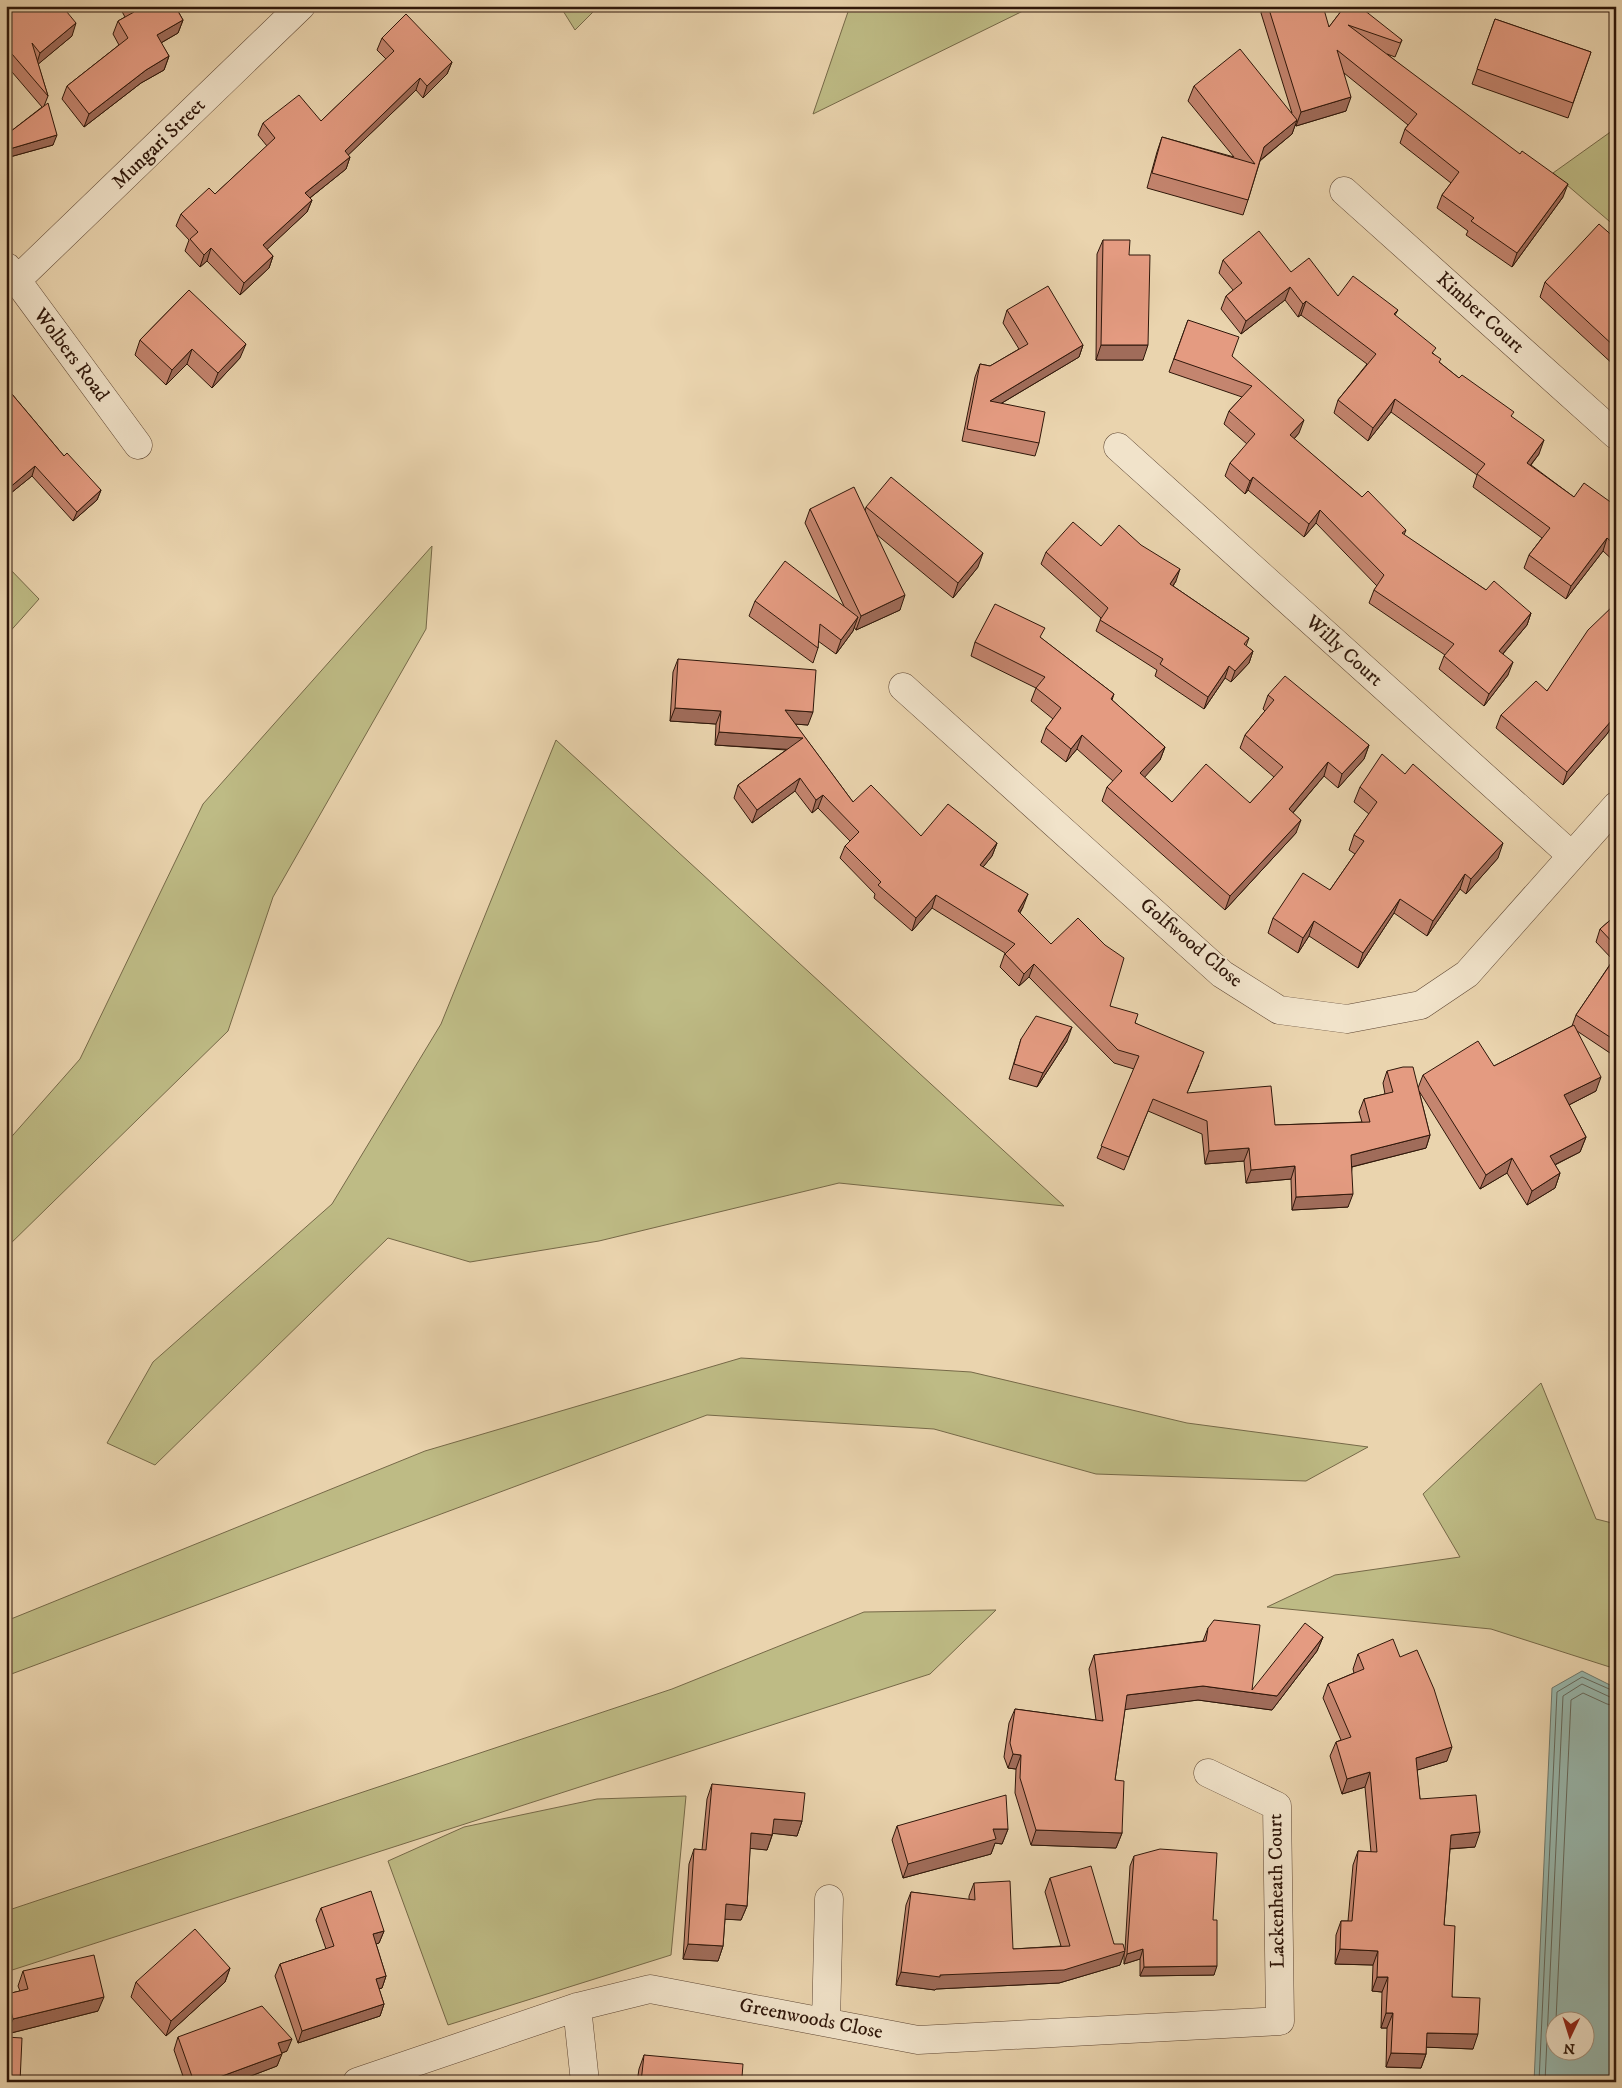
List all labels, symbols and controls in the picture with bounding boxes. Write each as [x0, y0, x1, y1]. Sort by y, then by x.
street label: Mungari Street [107, 93, 211, 195]
street label: Kimber Court [1431, 267, 1529, 359]
street label: Wolbers Road [27, 303, 114, 407]
street label: Willy Court [1299, 609, 1388, 692]
street label: Golfwood Close [1134, 893, 1248, 993]
street label: Lackenheath Court [1263, 1813, 1291, 1969]
street label: Greenwoods Close [737, 1993, 885, 2045]
north arrow [1544, 2010, 1594, 2060]
text: N [1562, 2039, 1576, 2057]

